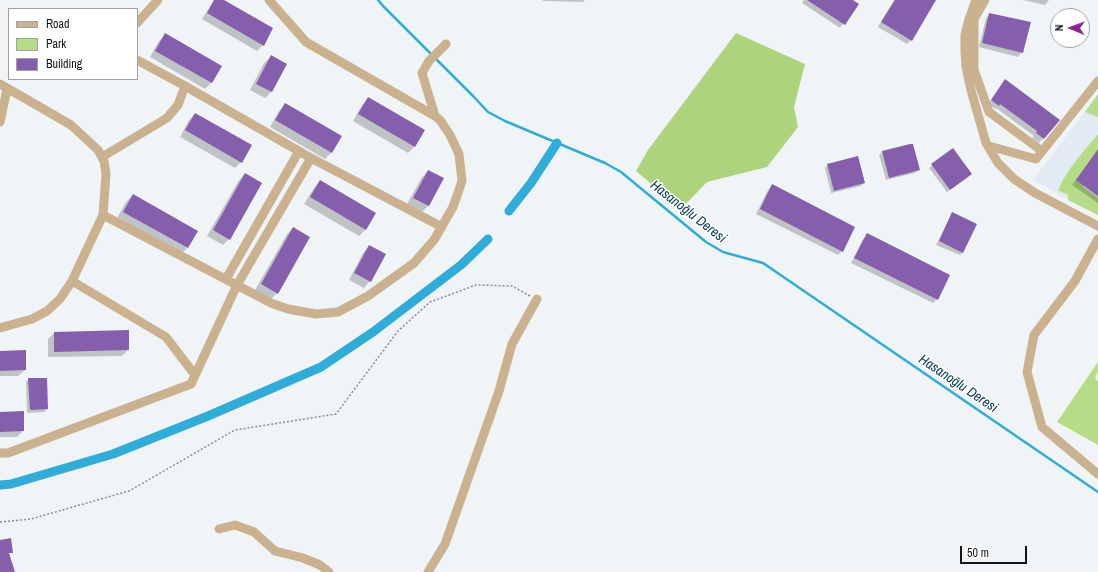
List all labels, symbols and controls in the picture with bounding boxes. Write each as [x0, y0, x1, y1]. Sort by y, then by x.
legend [8, 8, 138, 80]
north arrow [1050, 8, 1090, 48]
text: Road [46, 16, 70, 32]
text: N [1052, 24, 1066, 31]
text: Park [46, 36, 66, 52]
text: Building [46, 56, 82, 72]
water label: Hasanoğlu Deresi [647, 177, 729, 247]
water label: Hasanoğlu Deresi [915, 351, 1001, 417]
scale bar [962, 538, 1029, 564]
text: 50 m [967, 545, 989, 561]

